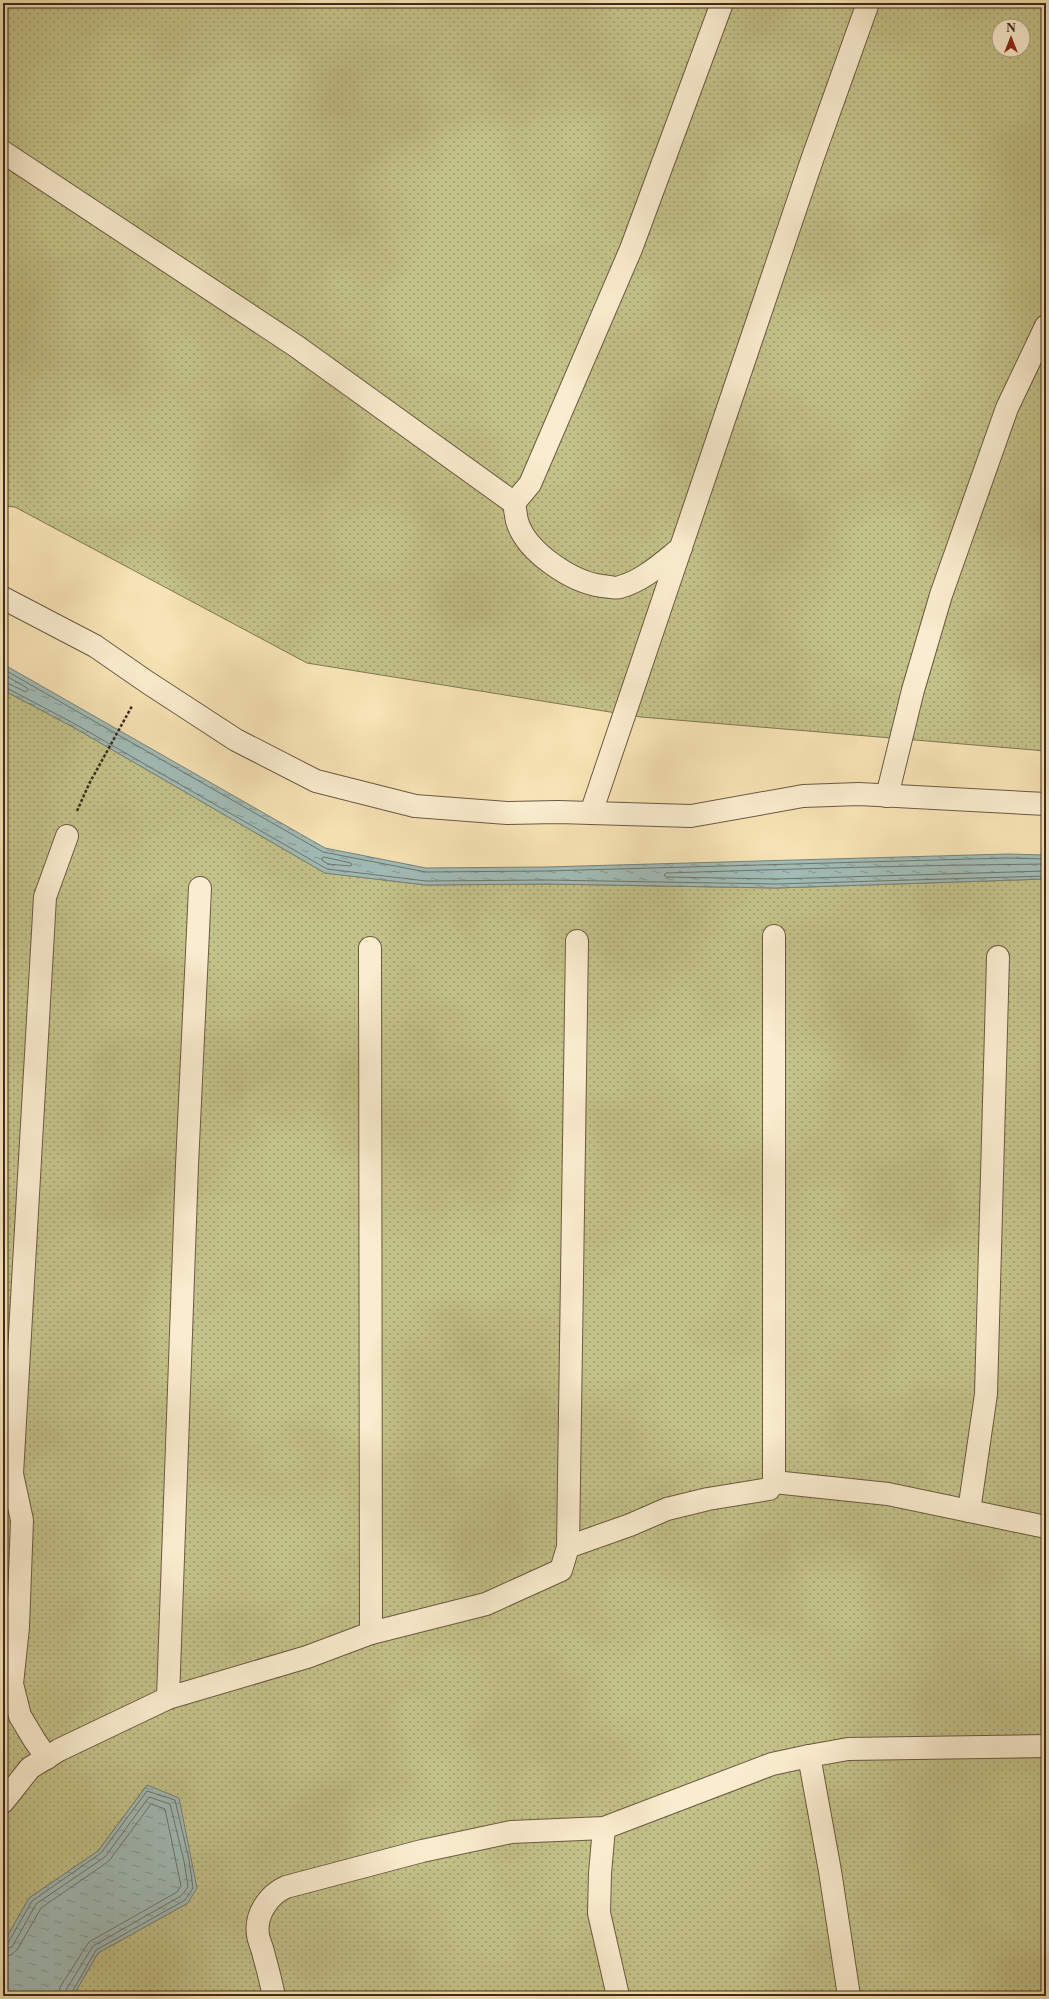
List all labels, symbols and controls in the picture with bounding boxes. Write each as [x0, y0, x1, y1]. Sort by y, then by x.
north arrow [991, 18, 1031, 58]
text: N [1006, 21, 1016, 35]

